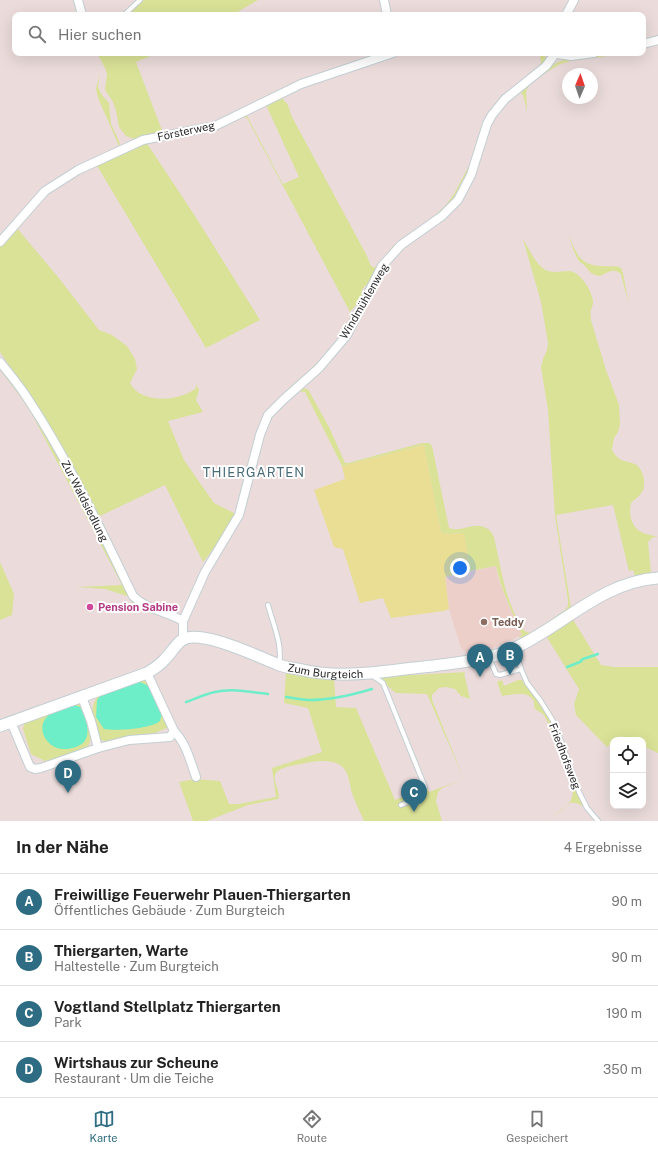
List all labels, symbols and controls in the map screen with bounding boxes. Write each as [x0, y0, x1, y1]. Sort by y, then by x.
search box [12, 12, 646, 56]
icon: search [26, 23, 48, 45]
text: Hier suchen [58, 26, 141, 43]
north arrow [562, 68, 598, 104]
street label: Försterweg [156, 119, 216, 143]
street label: Windmühlenweg [337, 261, 391, 341]
street label: Zur Waldsiedlung [59, 458, 111, 544]
district label: THIERGARTEN [203, 465, 305, 480]
your location [450, 558, 470, 578]
place label: Pension Sabine [98, 601, 178, 613]
marker: Pension Sabine [85, 602, 95, 612]
place label: Teddy [492, 616, 525, 628]
marker: Teddy [479, 617, 489, 627]
pin: B [497, 642, 523, 675]
pin: A [467, 644, 493, 677]
street label: Zum Burgteich [287, 662, 363, 680]
street label: Friedhofsweg [547, 721, 583, 791]
map controls [610, 737, 646, 809]
button: locate [610, 737, 646, 773]
pin: D [55, 760, 81, 793]
button: layers [610, 773, 646, 809]
pin: C [401, 779, 427, 812]
text: In der Nähe [16, 837, 109, 857]
text: 4 Ergebnisse [564, 840, 642, 855]
text: Freiwillige Feuerwehr Plauen-Thiergarten [54, 886, 351, 903]
text: A [24, 894, 34, 909]
text: 90 m [612, 894, 642, 909]
text: Öffentliches Gebäude · Zum Burgteich [54, 903, 285, 918]
text: Thiergarten, Warte [54, 942, 188, 959]
text: B [25, 950, 33, 965]
text: 90 m [612, 950, 642, 965]
text: Haltestelle · Zum Burgteich [54, 959, 219, 974]
text: Vogtland Stellplatz Thiergarten [54, 998, 281, 1015]
text: C [24, 1006, 34, 1021]
text: 190 m [606, 1006, 642, 1021]
text: Park [54, 1015, 82, 1030]
text: Wirtshaus zur Scheune [54, 1054, 219, 1071]
text: D [24, 1062, 34, 1077]
text: 350 m [603, 1062, 642, 1077]
text: Restaurant · Um die Teiche [54, 1071, 214, 1086]
tab: Karte [90, 1108, 118, 1144]
tab: Route [297, 1108, 327, 1144]
tab: Gespeichert [506, 1108, 568, 1144]

